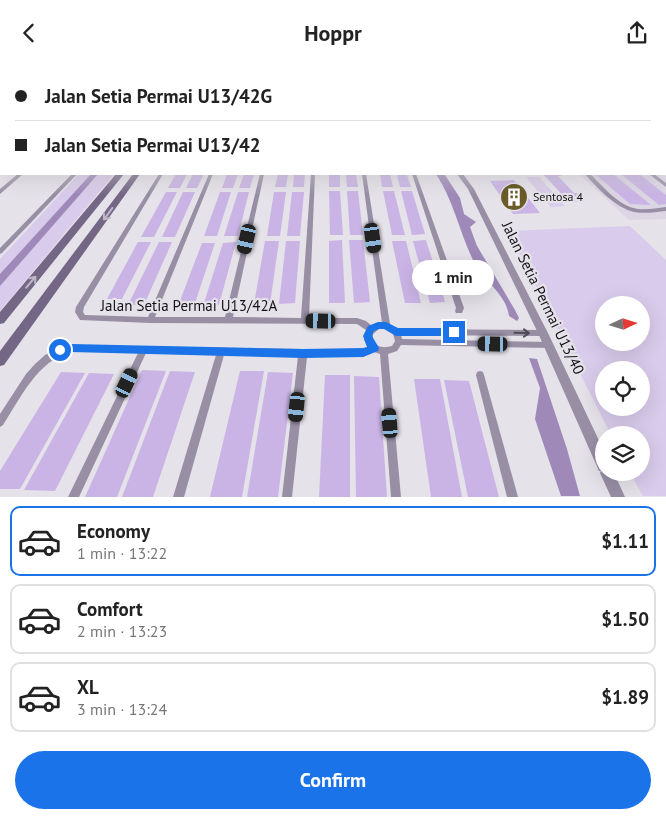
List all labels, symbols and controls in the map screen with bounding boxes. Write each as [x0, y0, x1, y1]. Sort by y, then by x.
icon: back [15, 19, 43, 47]
text: Hoppr [304, 19, 362, 47]
icon: share [623, 19, 651, 47]
text: Jalan Setia Permai U13/42G [45, 84, 272, 108]
text: Jalan Setia Permai U13/42 [45, 133, 261, 157]
building icon: Sentosa 4 [499, 182, 529, 212]
place label: Sentosa 4 [533, 189, 584, 204]
one-way arrow [103, 207, 113, 221]
street label: Jalan Setia Permai U13/40 [498, 217, 589, 377]
car [363, 222, 382, 254]
car [236, 223, 257, 255]
callout: 1 min [413, 259, 495, 295]
text: 1 min [433, 267, 473, 287]
one-way arrow [26, 276, 37, 289]
street label: Jalan Setia Permai U13/42A [100, 296, 278, 315]
north arrow [595, 296, 650, 351]
map controls [595, 296, 650, 481]
car [305, 313, 336, 329]
route end [443, 321, 465, 343]
one-way arrow [513, 328, 529, 338]
car [477, 336, 508, 352]
route start [49, 339, 71, 361]
button: locate [595, 361, 650, 416]
car [113, 366, 140, 400]
car [287, 391, 306, 423]
car [381, 407, 398, 439]
button: layers [595, 426, 650, 481]
icon: car [17, 519, 62, 564]
text: Economy [77, 519, 150, 543]
text: $1.11 [601, 529, 649, 553]
text: 1 min · 13:22 [77, 543, 167, 563]
icon: car [17, 597, 62, 642]
text: Comfort [77, 597, 143, 621]
text: $1.50 [601, 607, 649, 631]
text: 2 min · 13:23 [77, 621, 167, 641]
icon: car [17, 675, 62, 720]
text: XL [77, 675, 99, 699]
text: $1.89 [601, 685, 649, 709]
text: 3 min · 13:24 [77, 699, 167, 719]
button: Confirm [15, 751, 651, 809]

